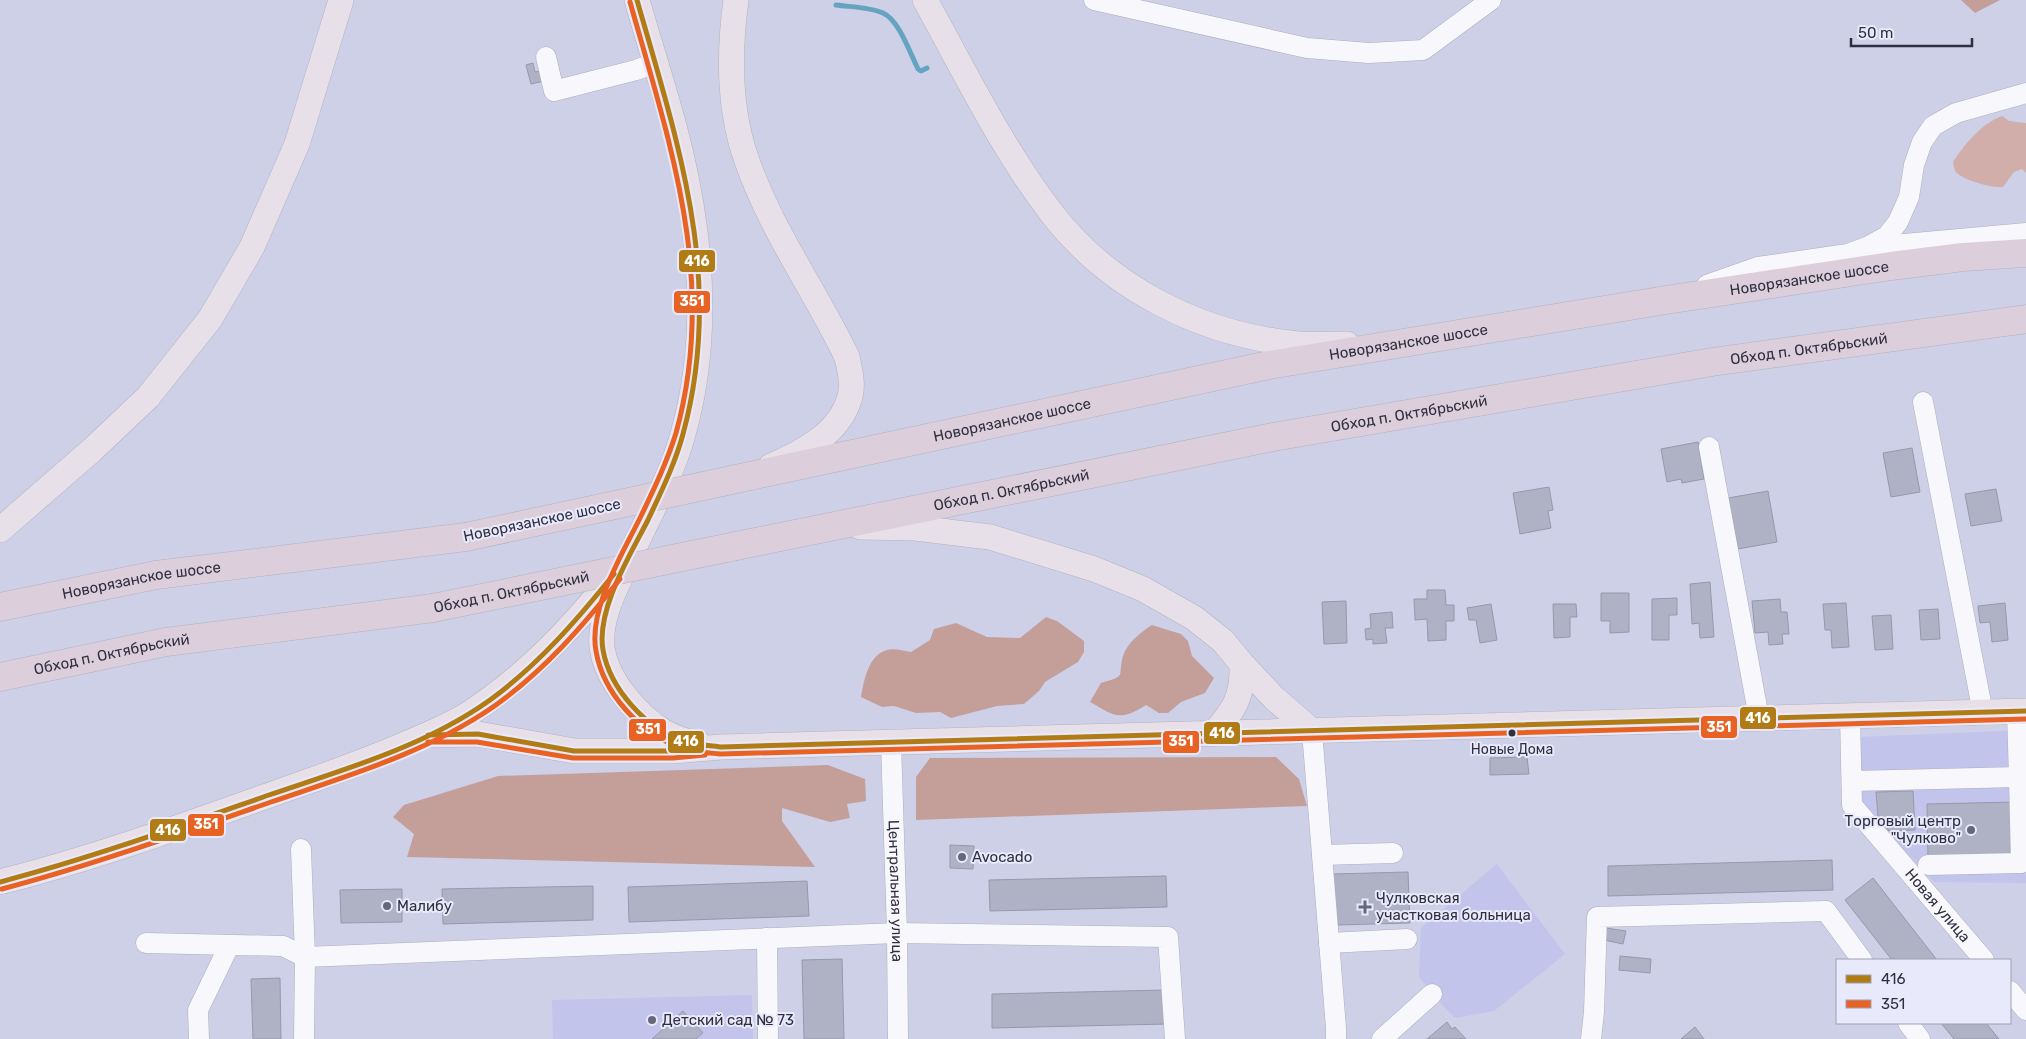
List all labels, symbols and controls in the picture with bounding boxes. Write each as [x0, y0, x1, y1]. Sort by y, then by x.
scale bar [1851, 15, 1972, 47]
text: 50 m [1858, 24, 1893, 42]
line badge: 416 [678, 249, 716, 273]
text: 416 [684, 253, 710, 270]
street label: Новорязанское шоссе [1729, 257, 1890, 299]
line badge: 351 [673, 290, 711, 314]
text: 351 [679, 293, 705, 310]
street label: Новорязанское шоссе [1328, 320, 1489, 364]
street label: Обход п. Октябрьский [1729, 329, 1889, 368]
street label: Обход п. Октябрьский [1329, 392, 1489, 436]
street label: Новорязанское шоссе [932, 394, 1093, 446]
street label: Обход п. Октябрьский [932, 466, 1091, 515]
street label: Новорязанское шоссе [462, 495, 622, 545]
street label: Новорязанское шоссе [61, 558, 222, 603]
street label: Обход п. Октябрьский [432, 567, 591, 617]
street label: Обход п. Октябрьский [32, 630, 191, 679]
line badge: 416 [1739, 706, 1777, 730]
text: 416 [1745, 710, 1771, 727]
line badge: 351 [1700, 715, 1738, 739]
line badge: 351 [628, 718, 667, 742]
text: 351 [1706, 719, 1732, 736]
text: 351 [635, 721, 661, 738]
line badge: 416 [1203, 721, 1241, 745]
text: 416 [1209, 725, 1235, 742]
marker: Новые Дома [1507, 728, 1517, 738]
line badge: 416 [667, 730, 705, 754]
line badge: 351 [1162, 730, 1200, 754]
text: 416 [673, 733, 699, 750]
text: 351 [1168, 733, 1194, 750]
place label: Новые Дома [1471, 741, 1553, 758]
place label: Торговый центр "Чулково" [1845, 812, 1961, 847]
line badge: 351 [187, 813, 225, 837]
text: 351 [193, 816, 219, 833]
line badge: 416 [149, 818, 187, 842]
street label: Центральная улица [884, 820, 906, 962]
text: 416 [155, 822, 181, 839]
marker: Торговый центр "Чулково" [1965, 824, 1977, 836]
place label: Avocado [972, 848, 1032, 866]
marker: Avocado [956, 851, 968, 863]
street label: Новая улица [1901, 865, 1974, 946]
place label: Чулковская участковая больница [1376, 889, 1531, 924]
place label: Малибу [397, 897, 452, 915]
marker: Малибу [381, 900, 393, 912]
marker: Чулковская участковая больница [1358, 900, 1372, 914]
legend [1836, 959, 2011, 1024]
text: 416 [1881, 970, 1905, 988]
text: 351 [1881, 995, 1905, 1013]
place label: Детский сад № 73 [662, 1011, 794, 1029]
marker: Детский сад № 73 [646, 1014, 658, 1026]

